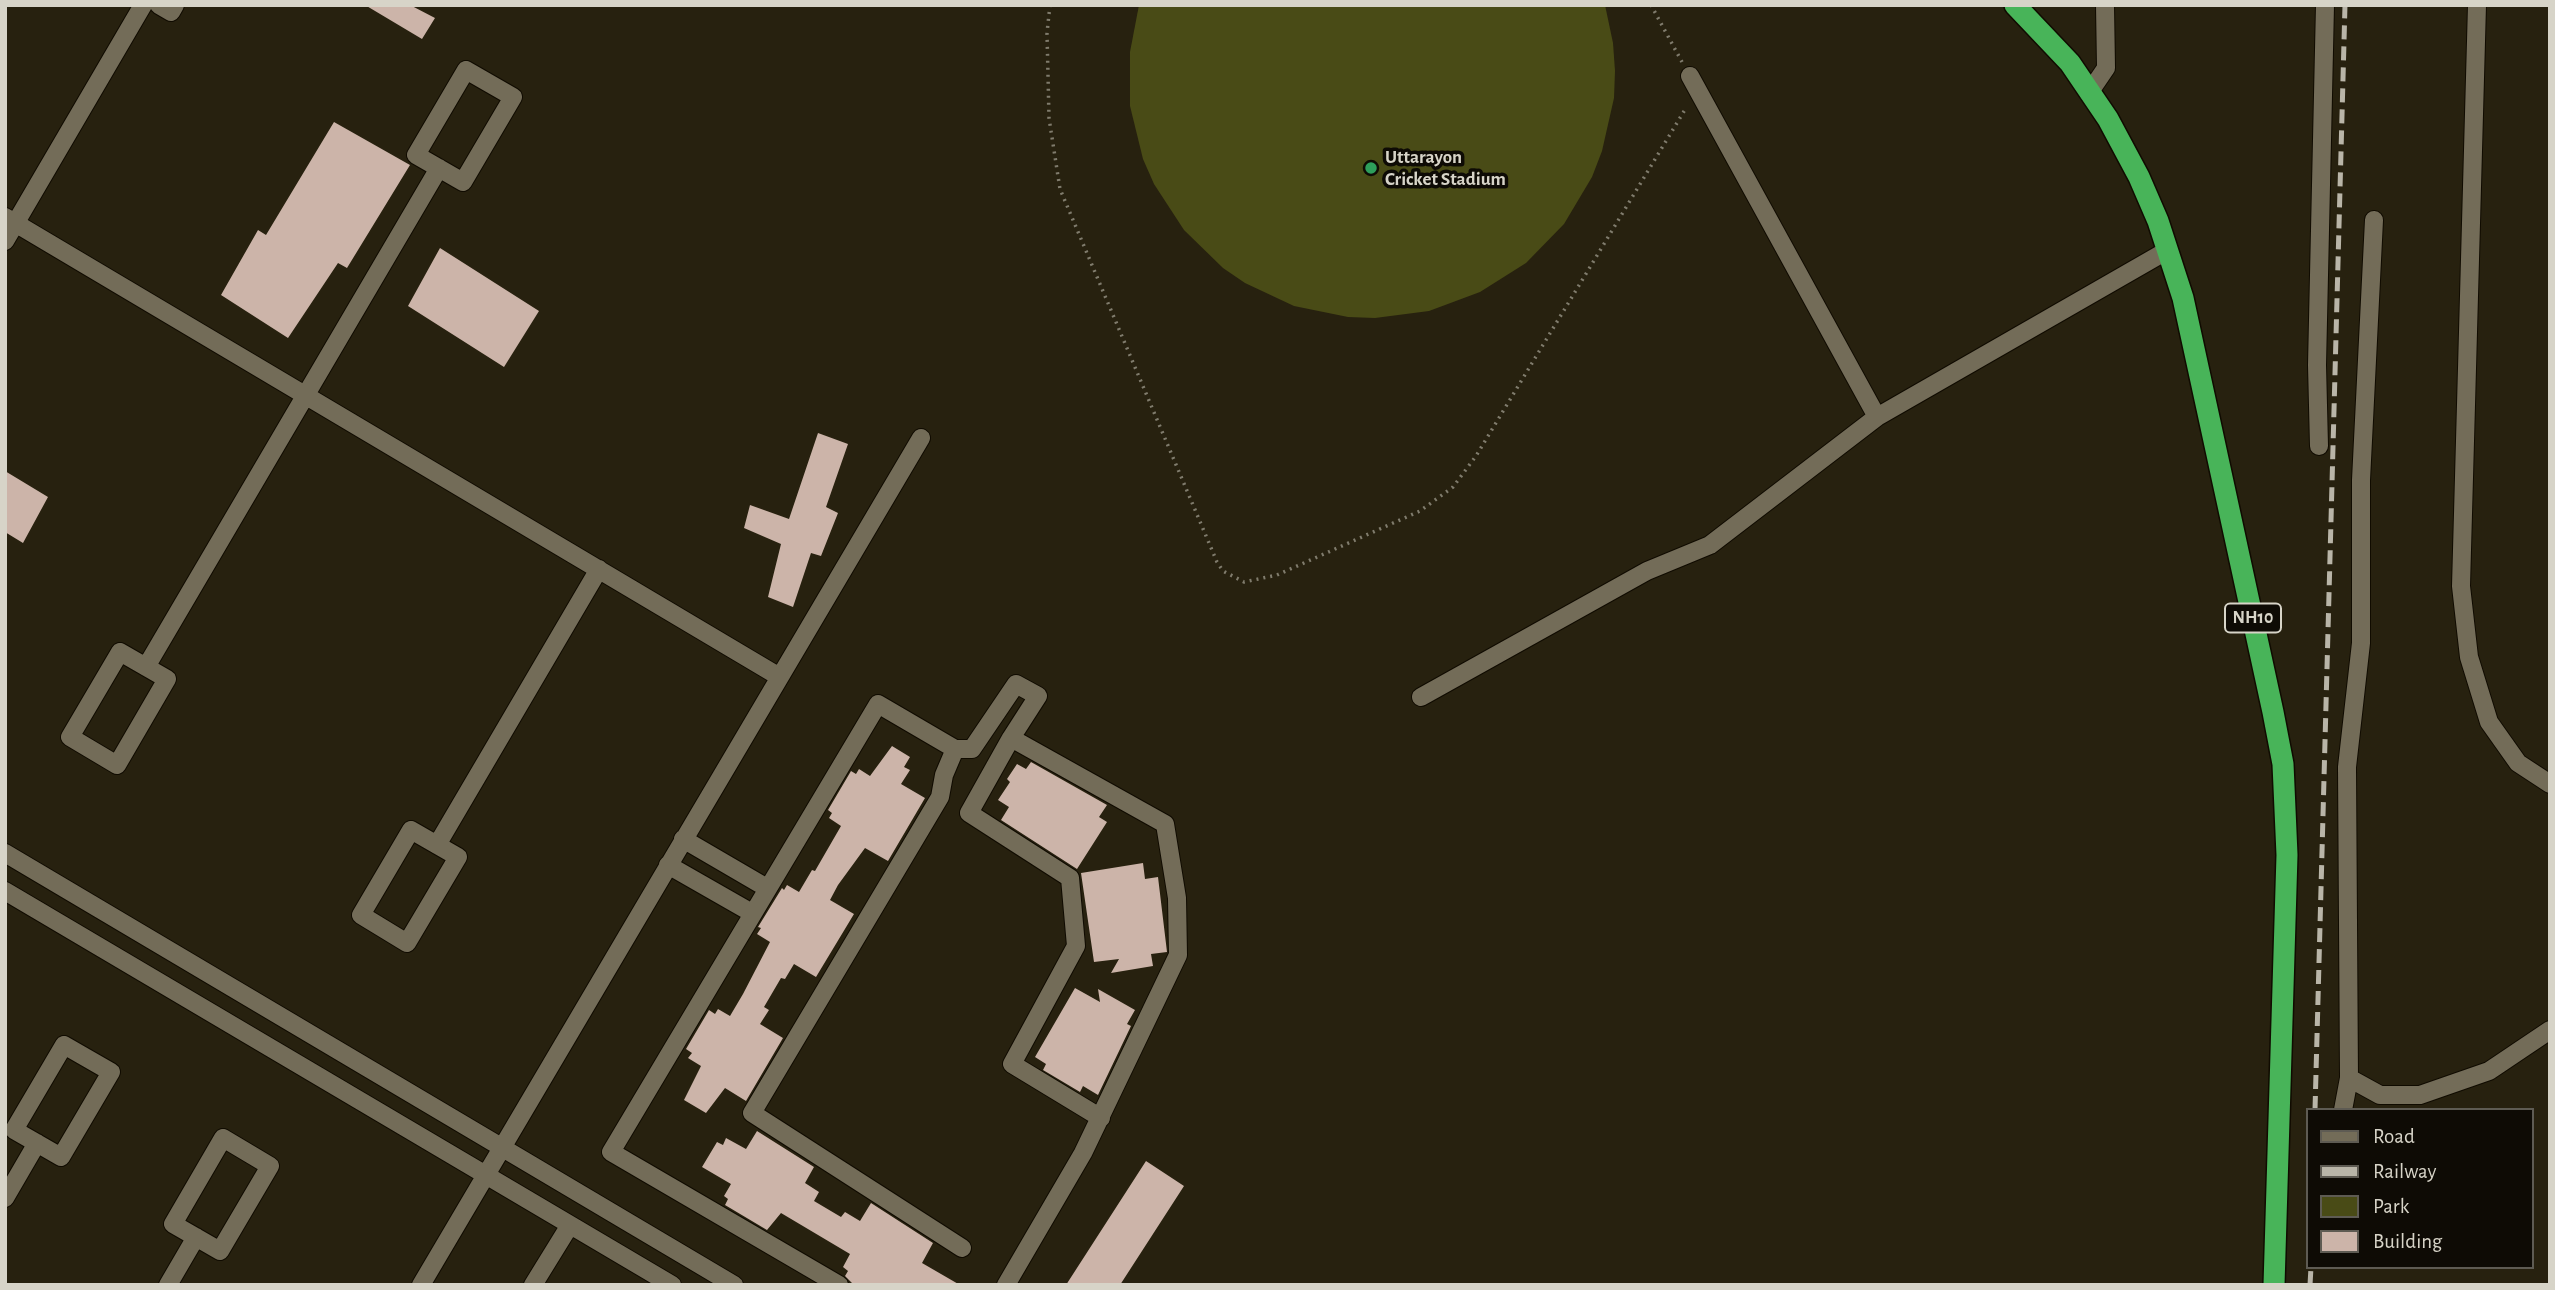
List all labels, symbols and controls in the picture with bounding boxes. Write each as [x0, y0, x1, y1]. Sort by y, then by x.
place label: Uttarayon Cricket Stadium [1385, 146, 1506, 190]
marker: Uttarayon Cricket Stadium [1363, 160, 1379, 176]
road number: NH10 [2225, 604, 2281, 632]
legend [2306, 1108, 2534, 1269]
text: Road [2373, 1126, 2415, 1147]
text: Railway [2373, 1161, 2436, 1182]
text: Park [2373, 1196, 2409, 1217]
text: Building [2373, 1231, 2442, 1252]

